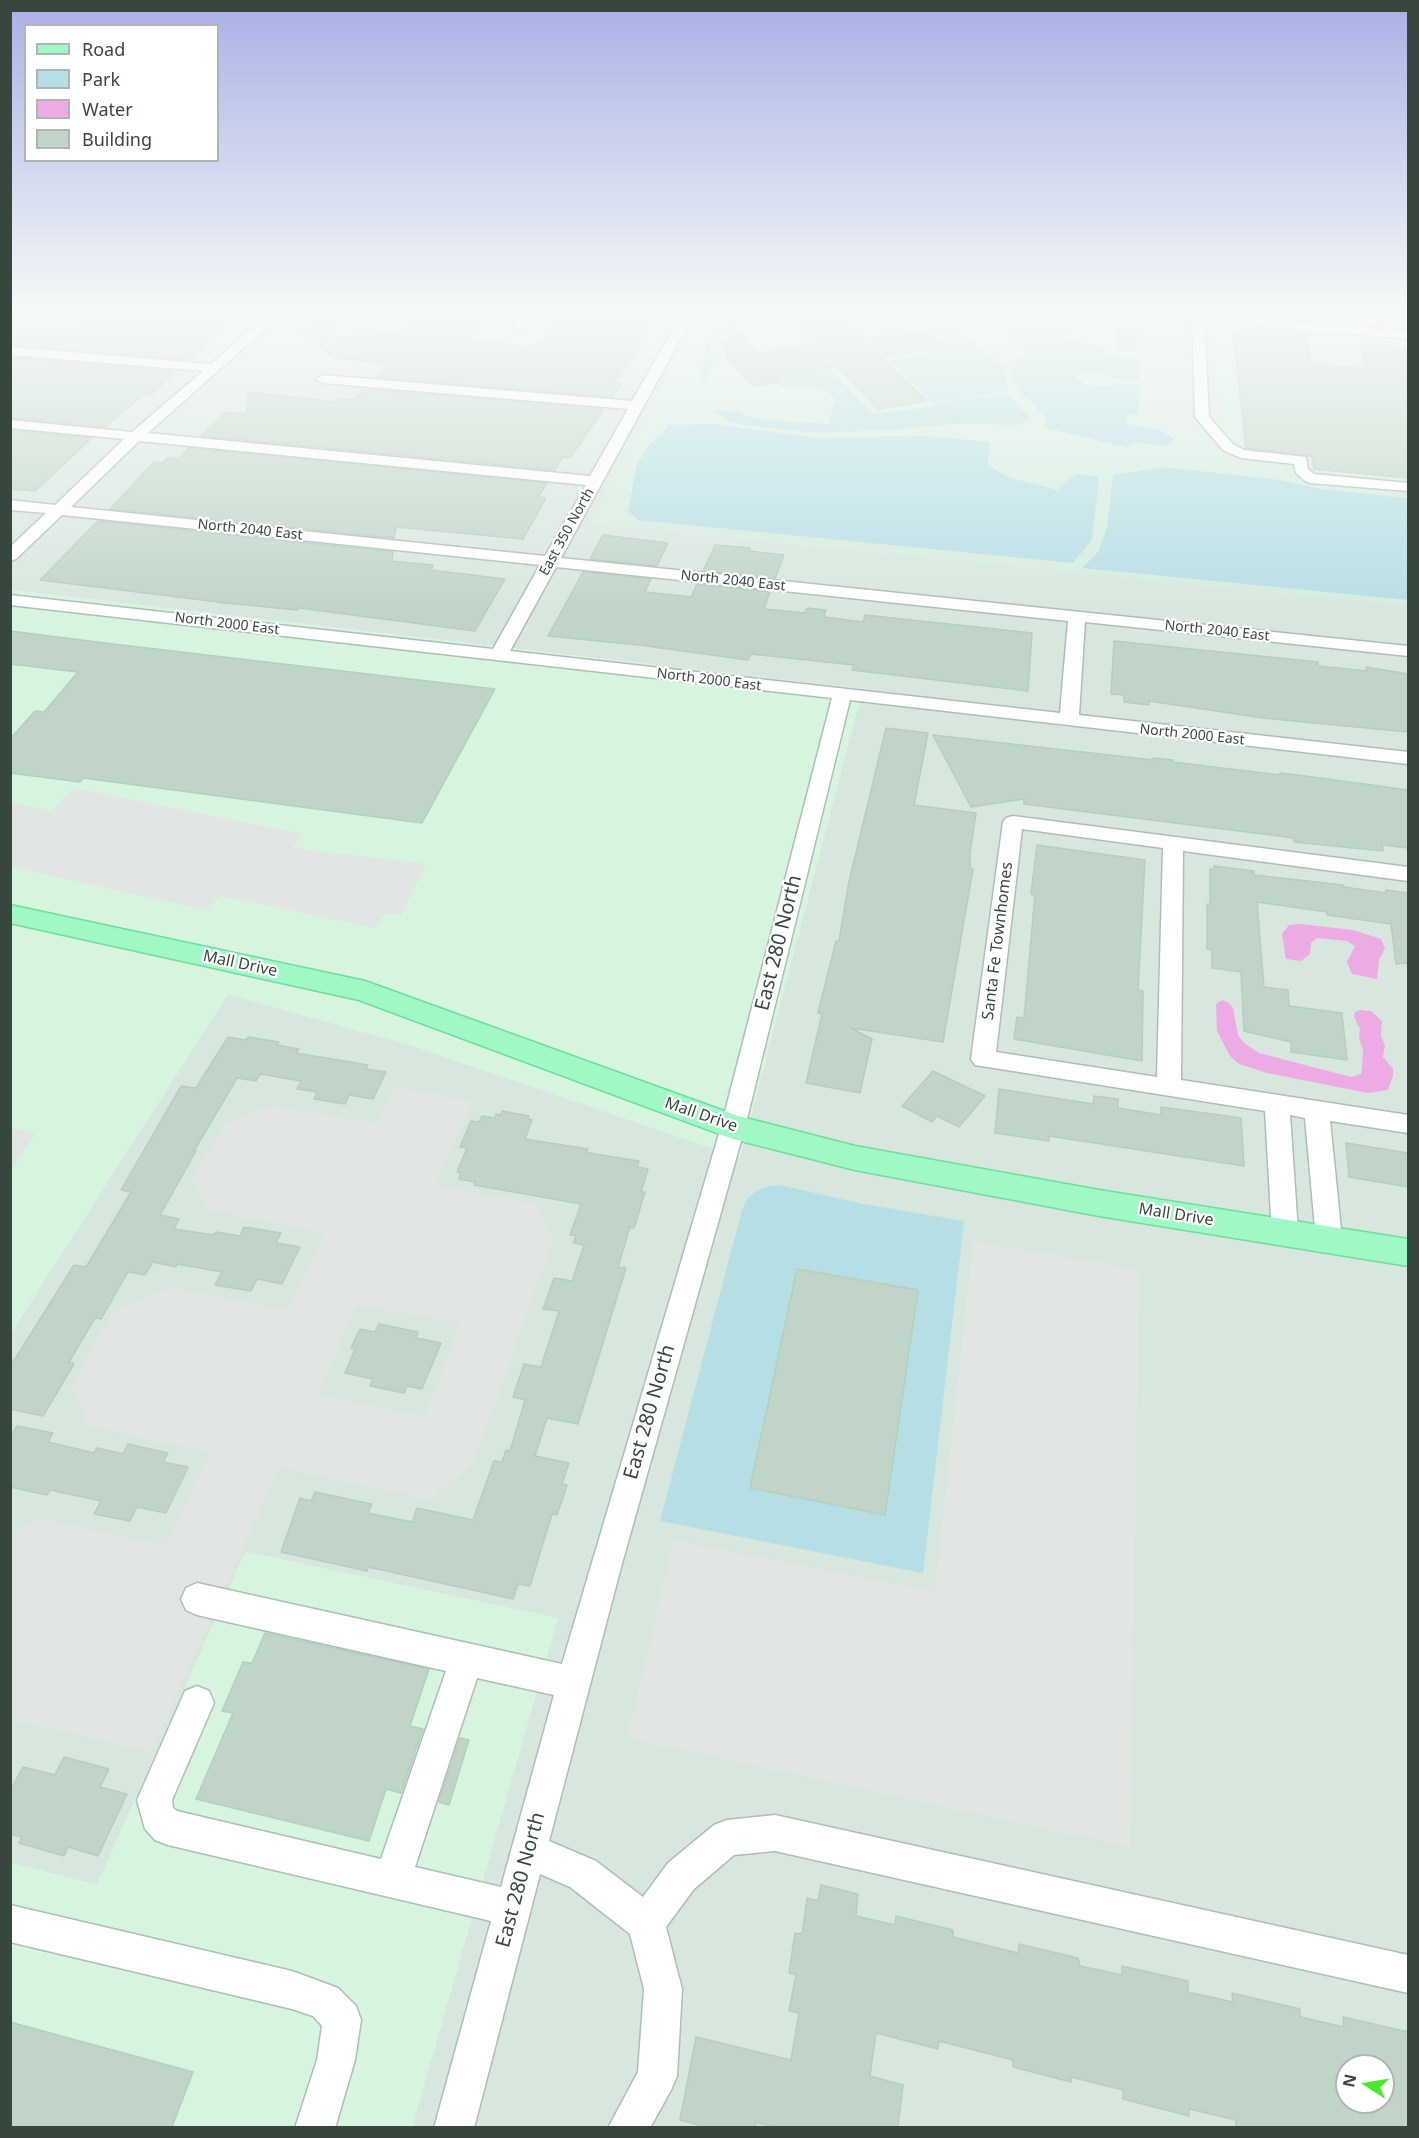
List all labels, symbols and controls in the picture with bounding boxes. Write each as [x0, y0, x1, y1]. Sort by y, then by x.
legend [24, 24, 219, 162]
text: Road [82, 37, 125, 61]
text: Park [82, 67, 120, 91]
text: Water [82, 97, 133, 121]
text: Building [82, 127, 152, 151]
street label: East 350 North [536, 485, 598, 579]
street label: North 2040 East [197, 516, 303, 544]
street label: North 2040 East [680, 567, 786, 595]
street label: North 2000 East [174, 609, 280, 639]
street label: North 2040 East [1164, 617, 1270, 645]
street label: North 2000 East [656, 665, 762, 695]
street label: North 2000 East [1139, 721, 1245, 749]
street label: Santa Fe Townhomes [979, 861, 1017, 1021]
street label: East 280 North [751, 873, 807, 1013]
street label: Mall Drive [201, 947, 279, 981]
street label: Mall Drive [662, 1094, 740, 1136]
street label: Mall Drive [1137, 1200, 1215, 1230]
street label: East 280 North [619, 1342, 681, 1482]
street label: East 280 North [491, 1810, 551, 1950]
north arrow [1335, 2054, 1395, 2114]
text: N [1337, 2072, 1361, 2089]

